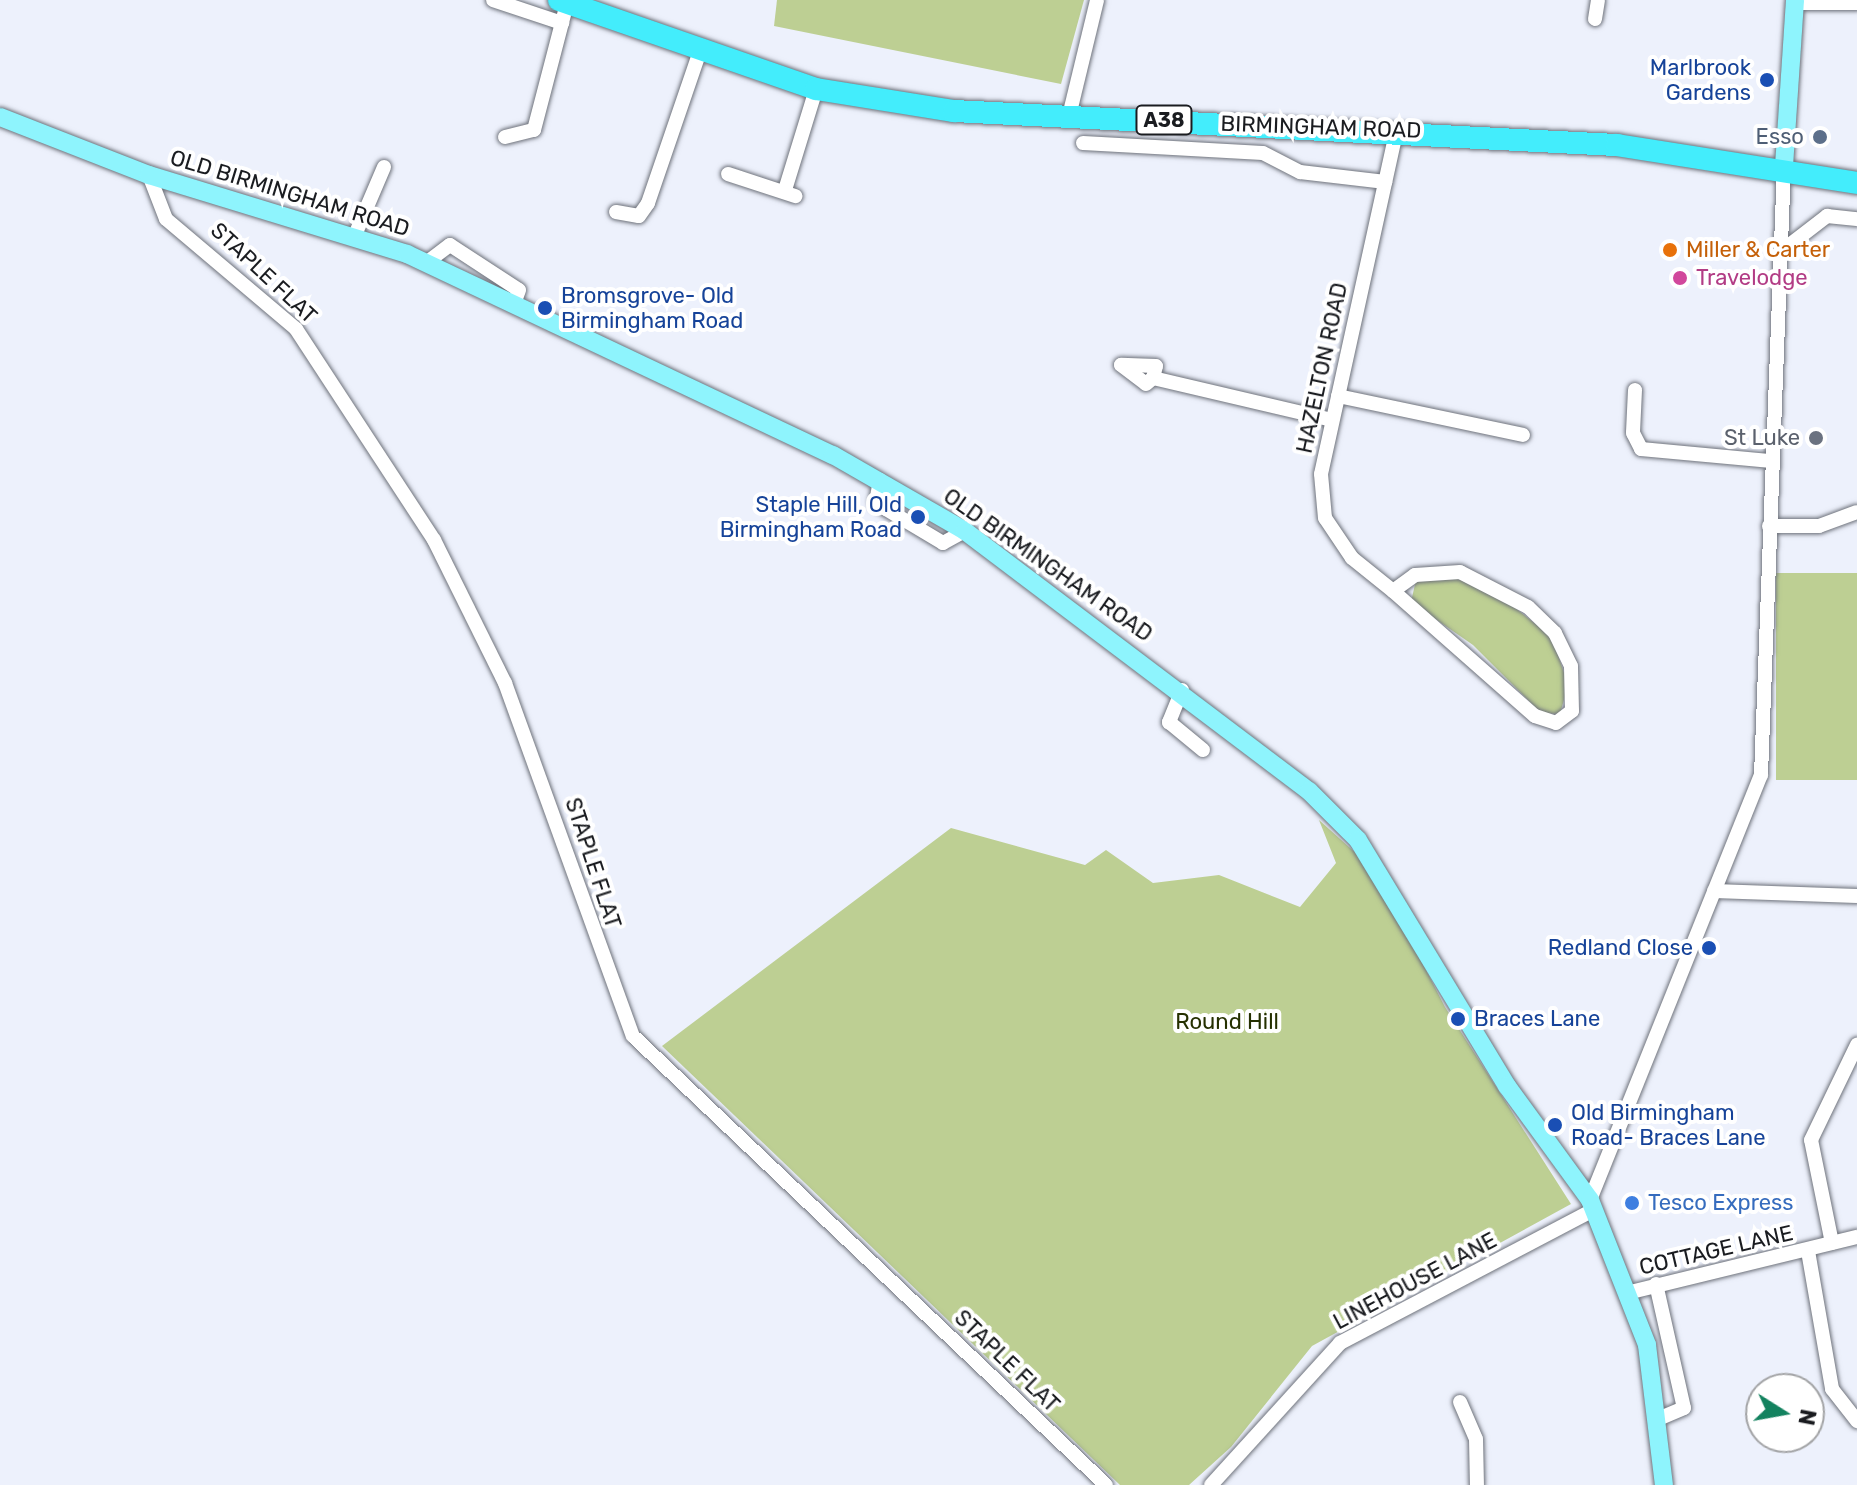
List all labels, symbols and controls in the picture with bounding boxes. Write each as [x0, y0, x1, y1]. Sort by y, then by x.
place label: Marlbrook Gardens [1650, 54, 1751, 106]
marker: Marlbrook Gardens [1758, 71, 1776, 89]
road number: A38 [1134, 104, 1194, 136]
street label: BIRMINGHAM ROAD [1220, 110, 1422, 144]
place label: Esso [1756, 124, 1804, 150]
marker: Esso [1811, 128, 1829, 146]
street label: OLD BIRMINGHAM ROAD [167, 144, 413, 242]
street label: STAPLE FLAT [205, 217, 323, 329]
place label: Miller & Carter [1686, 237, 1831, 263]
marker: Miller & Carter [1661, 241, 1679, 259]
place label: Travelodge [1696, 265, 1808, 291]
marker: Travelodge [1671, 269, 1689, 287]
street label: HAZELTON ROAD [1291, 280, 1353, 456]
place label: Bromsgrove- Old Birmingham Road [561, 282, 743, 334]
marker: Bromsgrove- Old Birmingham Road [536, 299, 554, 317]
place label: St Luke [1724, 425, 1800, 451]
marker: St Luke [1807, 429, 1825, 447]
street label: OLD BIRMINGHAM ROAD [938, 483, 1158, 647]
place label: Staple Hill, Old Birmingham Road [720, 491, 902, 542]
marker: Staple Hill, Old Birmingham Road [909, 508, 927, 526]
street label: STAPLE FLAT [559, 794, 627, 932]
place label: Redland Close [1548, 935, 1693, 961]
marker: Redland Close [1700, 939, 1718, 957]
place label: Braces Lane [1474, 1006, 1600, 1032]
park label: Round Hill [1175, 1009, 1279, 1035]
marker: Braces Lane [1449, 1010, 1467, 1028]
place label: Old Birmingham Road- Braces Lane [1571, 1099, 1765, 1150]
marker: Old Birmingham Road- Braces Lane [1546, 1116, 1564, 1134]
place label: Tesco Express [1648, 1190, 1794, 1216]
marker: Tesco Express [1623, 1194, 1641, 1212]
street label: COTTAGE LANE [1637, 1219, 1795, 1281]
street label: LINEHOUSE LANE [1329, 1227, 1501, 1335]
street label: STAPLE FLAT [949, 1304, 1065, 1418]
north arrow [1745, 1373, 1825, 1453]
text: N [1792, 1407, 1822, 1428]

